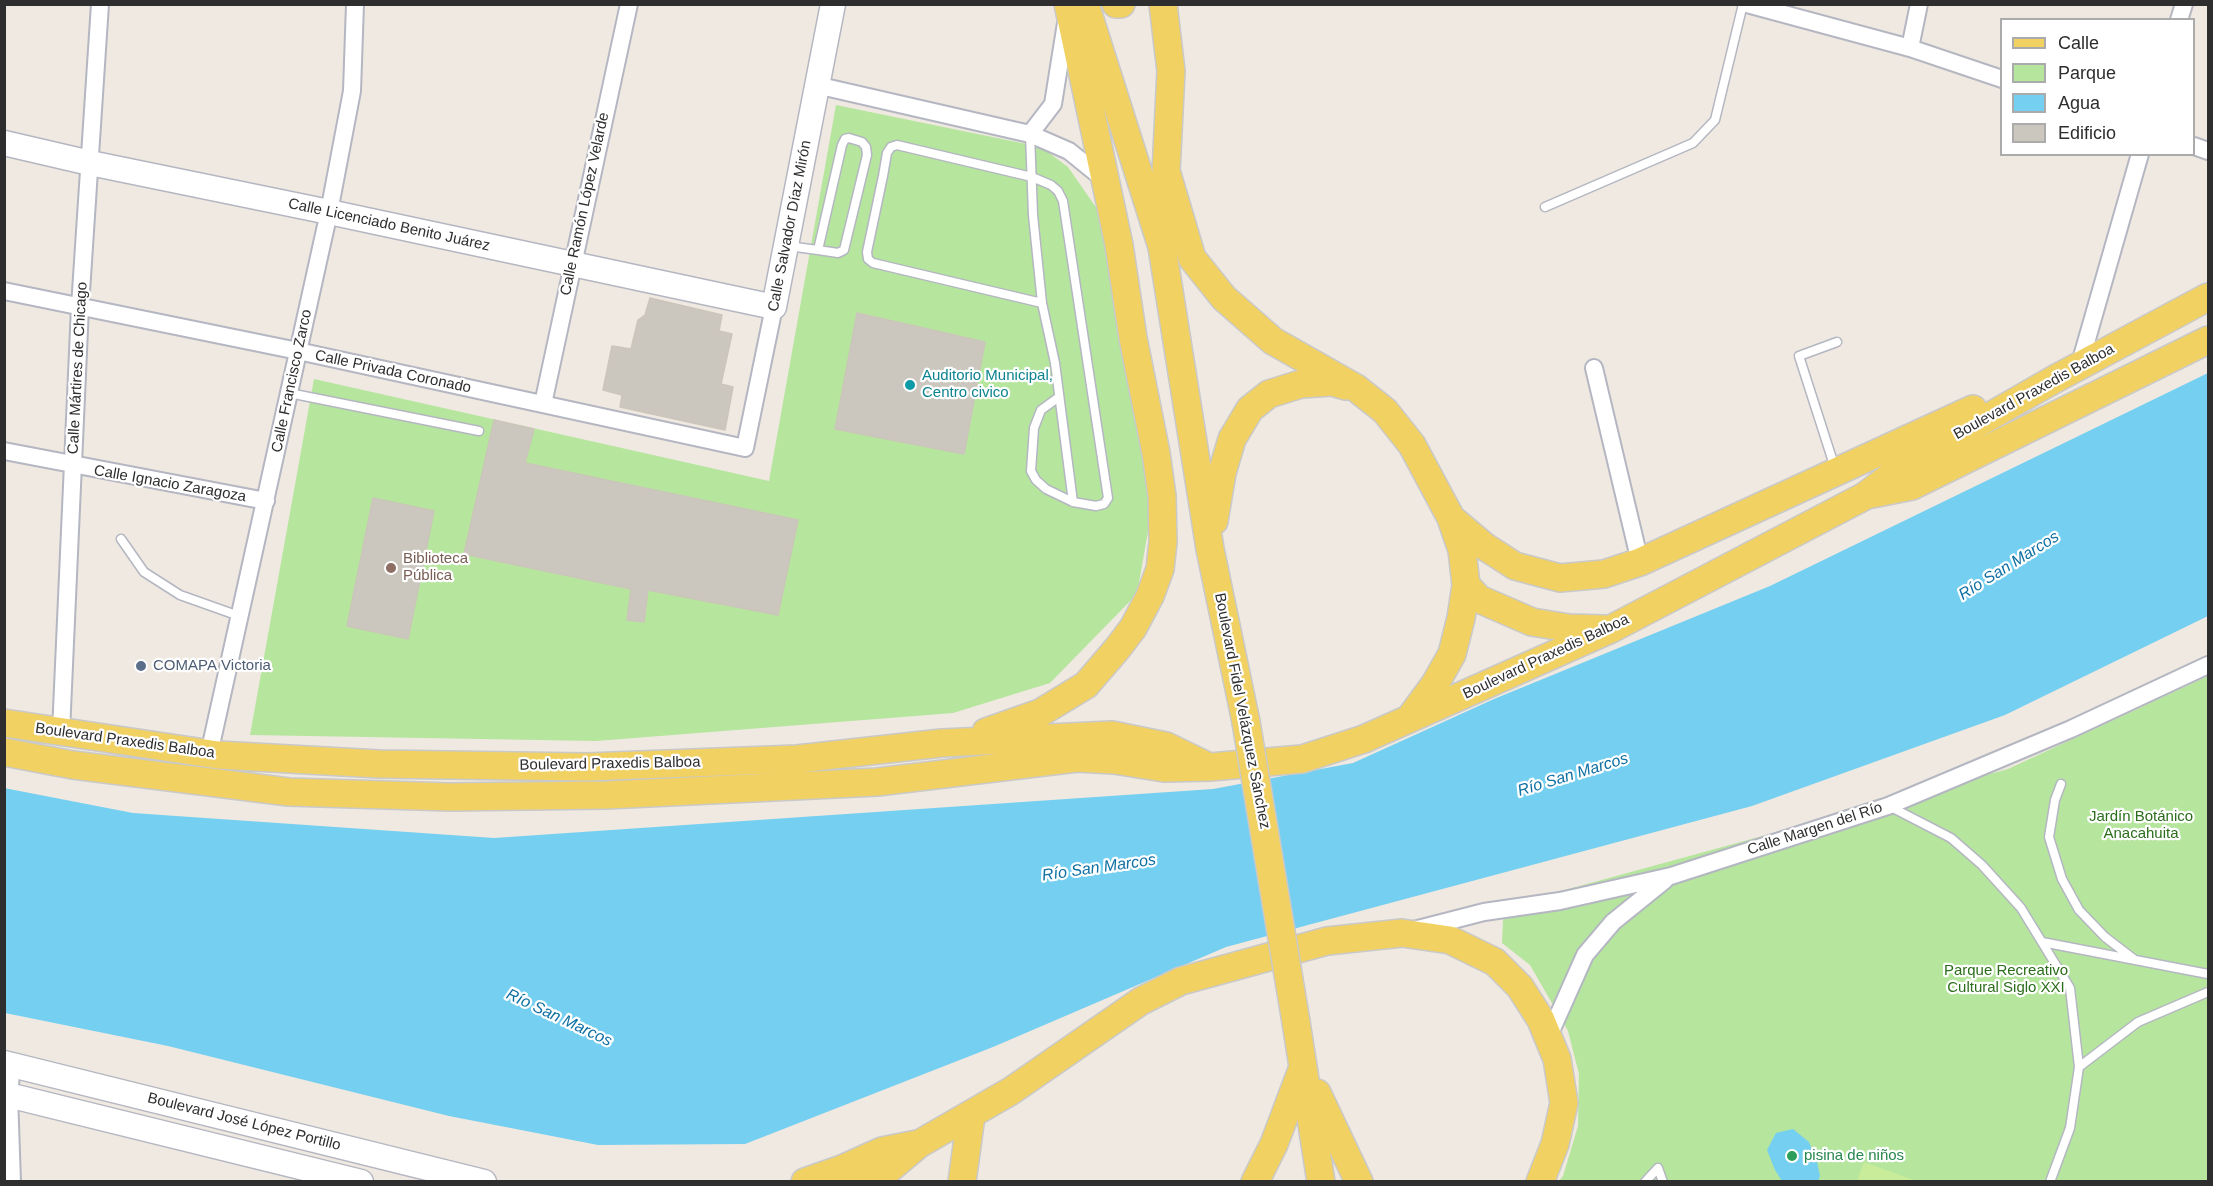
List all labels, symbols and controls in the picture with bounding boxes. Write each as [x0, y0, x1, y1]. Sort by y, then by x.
legend [2000, 18, 2195, 156]
text: Calle [2058, 33, 2099, 53]
text: Parque [2058, 63, 2116, 83]
text: Agua [2058, 93, 2100, 113]
street label: Calle Ramón López Velarde [557, 111, 613, 297]
text: Edificio [2058, 123, 2116, 143]
street label: Calle Salvador Díaz Mirón [765, 139, 815, 313]
street label: Calle Licenciado Benito Juárez [286, 195, 492, 255]
street label: Calle Mártires de Chicago [64, 281, 92, 455]
street label: Calle Francisco Zarco [268, 308, 316, 454]
street label: Boulevard Praxedis Balboa [1951, 340, 2117, 444]
street label: Calle Privada Coronado [313, 347, 473, 397]
place label: Auditorio Municipal, Centro civico [922, 367, 1053, 402]
marker: Auditorio Municipal, Centro civico [903, 378, 917, 392]
street label: Calle Ignacio Zaragoza [92, 462, 248, 506]
water label: Río San Marcos [1955, 527, 2063, 605]
place label: Biblioteca Pública [403, 550, 468, 585]
marker: Biblioteca Pública [384, 561, 398, 575]
street label: Boulevard Fidel Velázquez Sánchez [1210, 591, 1274, 831]
street label: Boulevard Praxedis Balboa [1460, 611, 1632, 703]
place label: COMAPA Victoria [153, 657, 271, 675]
marker: COMAPA Victoria [134, 659, 148, 673]
street label: Boulevard Praxedis Balboa [34, 719, 216, 763]
water label: Río San Marcos [1515, 749, 1631, 801]
street label: Boulevard Praxedis Balboa [519, 753, 701, 775]
street label: Calle Margen del Río [1745, 799, 1885, 859]
park label: Jardín Botánico Anacahuita [2089, 808, 2193, 843]
water label: Río San Marcos [1041, 851, 1157, 885]
park label: Parque Recreativo Cultural Siglo XXI [1944, 962, 2068, 997]
water label: Río San Marcos [503, 985, 615, 1051]
street label: Boulevard José López Portillo [146, 1089, 342, 1155]
place label: pisina de niños [1804, 1147, 1904, 1165]
marker: pisina de niños [1785, 1149, 1799, 1163]

